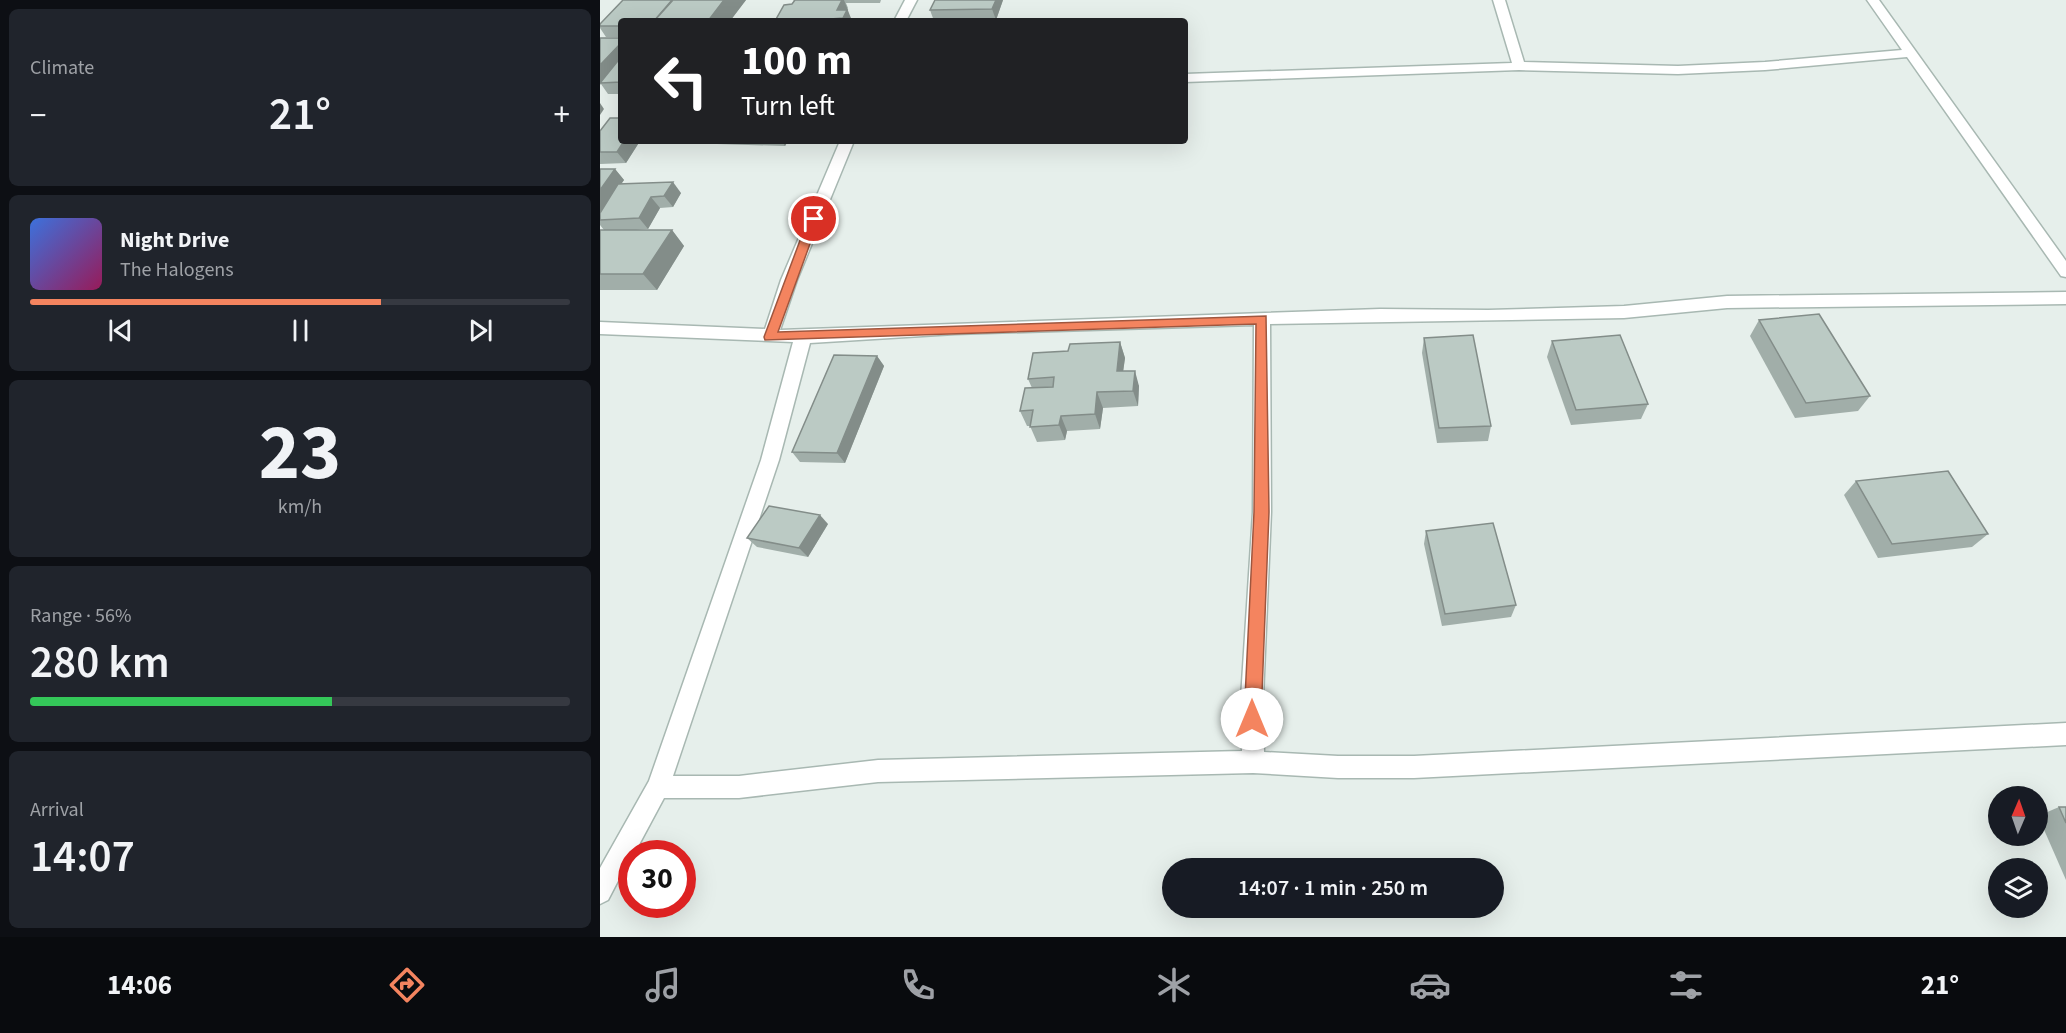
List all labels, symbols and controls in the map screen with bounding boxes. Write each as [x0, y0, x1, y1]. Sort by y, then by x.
text: 100 m [741, 31, 852, 91]
icon: left [642, 42, 720, 120]
text: Climate [30, 54, 94, 82]
text: 21° [269, 83, 331, 147]
text: Turn left [741, 87, 835, 126]
text: − [30, 92, 46, 139]
text: + [554, 92, 570, 139]
pin [788, 193, 839, 244]
icon: arrive [797, 202, 830, 235]
text: Night Drive [120, 224, 229, 256]
text: The Halogens [120, 256, 234, 284]
icon: previous [104, 314, 137, 347]
icon: pause [284, 314, 317, 347]
icon: next [464, 314, 497, 347]
text: 23 [259, 398, 341, 509]
text: km/h [278, 493, 322, 521]
text: Range · 56% [30, 602, 131, 630]
text: 280 km [30, 631, 170, 695]
position arrow [1220, 687, 1284, 751]
north arrow [1988, 786, 2048, 846]
map controls [1988, 786, 2048, 918]
text: Arrival [30, 796, 84, 824]
text: 14:07 [30, 825, 135, 889]
speed limit sign: 30 [618, 840, 696, 918]
button: layers [1988, 858, 2048, 918]
text: 14:07 · 1 min · 250 m [1238, 872, 1428, 904]
icon: directions [386, 964, 428, 1006]
icon: music [642, 964, 684, 1006]
icon: phone [897, 964, 939, 1006]
icon: climate [1153, 964, 1195, 1006]
icon: car [1409, 964, 1451, 1006]
icon: filters [1665, 964, 1707, 1006]
text: 14:06 [107, 966, 172, 1005]
text: 21° [1921, 966, 1959, 1005]

